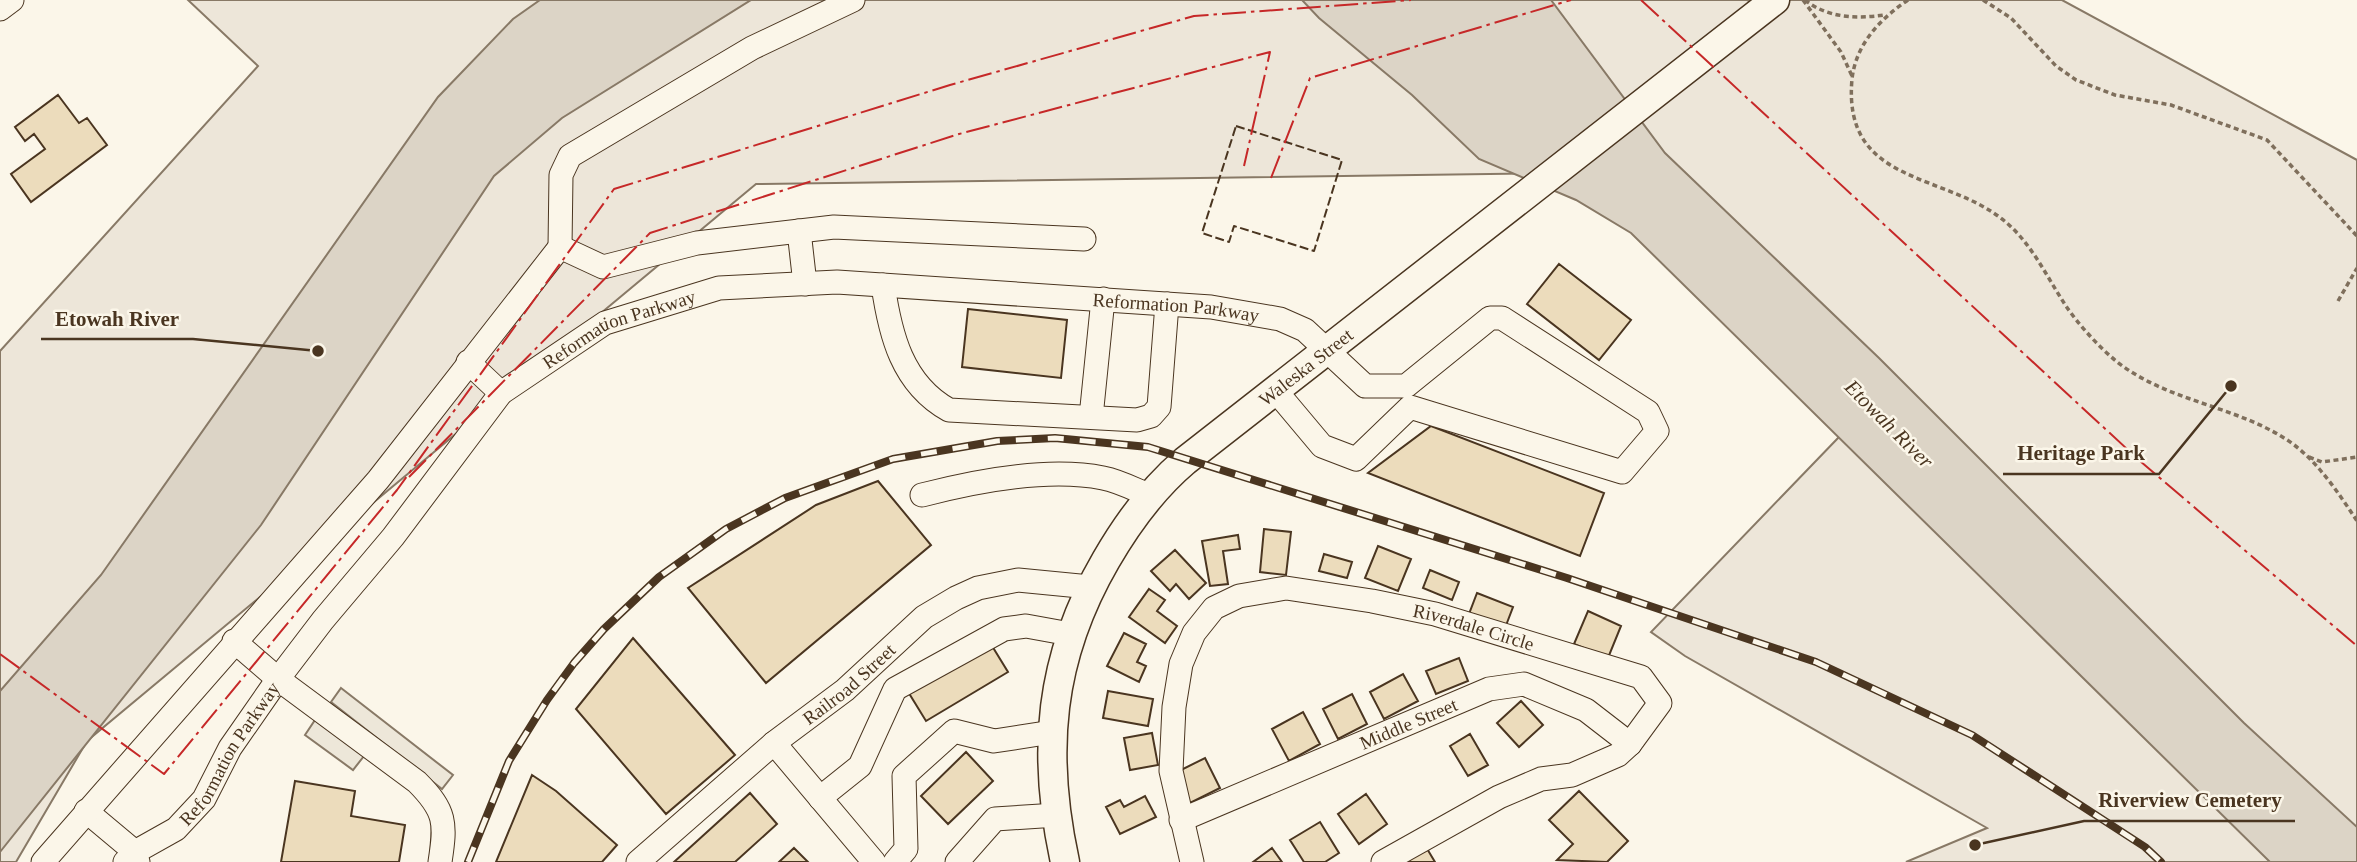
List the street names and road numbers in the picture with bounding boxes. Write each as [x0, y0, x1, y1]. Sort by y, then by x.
street label: Reformation Parkway [539, 286, 699, 373]
street label: Reformation Parkway [1092, 289, 1261, 326]
street label: Waleska Street [1255, 324, 1357, 410]
street label: Riverdale Circle [1411, 600, 1537, 655]
street label: Railroad Street [798, 639, 900, 729]
street label: Reformation Parkway [175, 678, 284, 830]
street label: Middle Street [1357, 693, 1461, 754]

